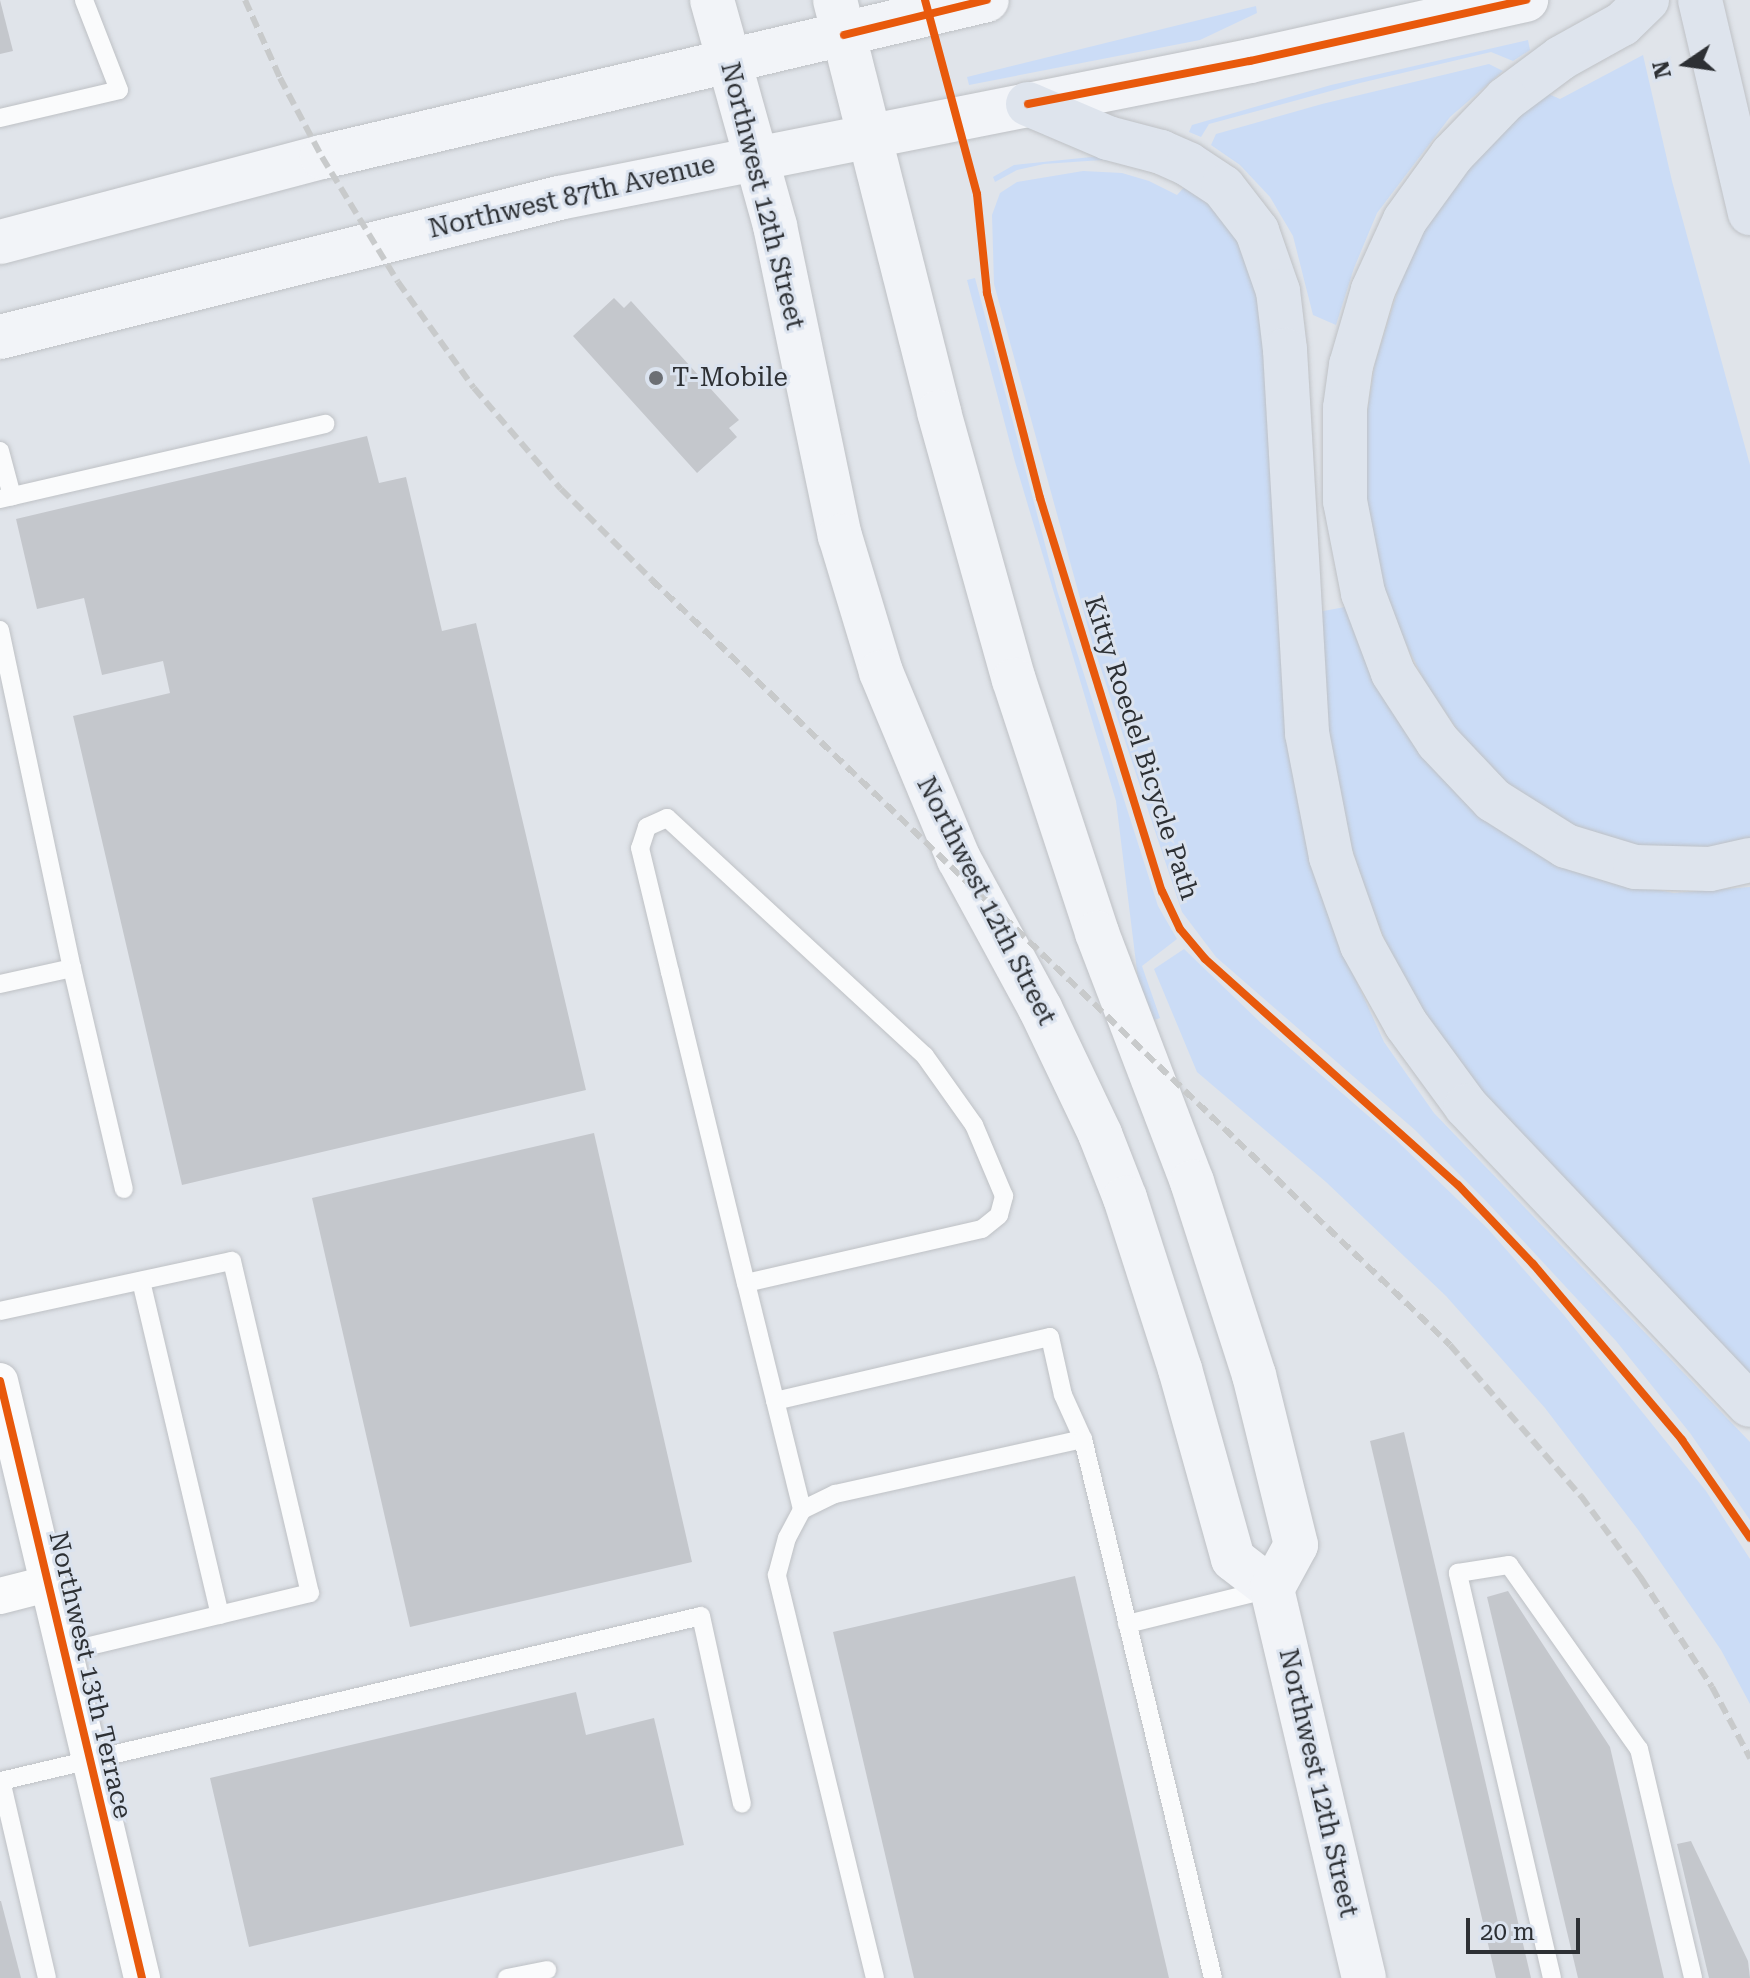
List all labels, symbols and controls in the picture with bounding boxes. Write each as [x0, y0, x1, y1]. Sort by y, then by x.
north arrow [1646, 24, 1726, 104]
text: N [1648, 58, 1676, 81]
street label: Northwest 12th Street [714, 59, 810, 333]
street label: Northwest 87th Avenue [426, 149, 718, 245]
place label: T-Mobile [672, 362, 788, 394]
marker: T-Mobile [647, 369, 665, 387]
street label: Kitty Roedel Bicycle Path [1077, 592, 1205, 904]
street label: Northwest 12th Street [910, 772, 1062, 1030]
street label: Northwest 13th Terrace [42, 1528, 138, 1822]
street label: Northwest 12th Street [1272, 1646, 1364, 1920]
scale bar [1470, 1902, 1584, 1952]
text: 20 m [1480, 1918, 1535, 1946]

